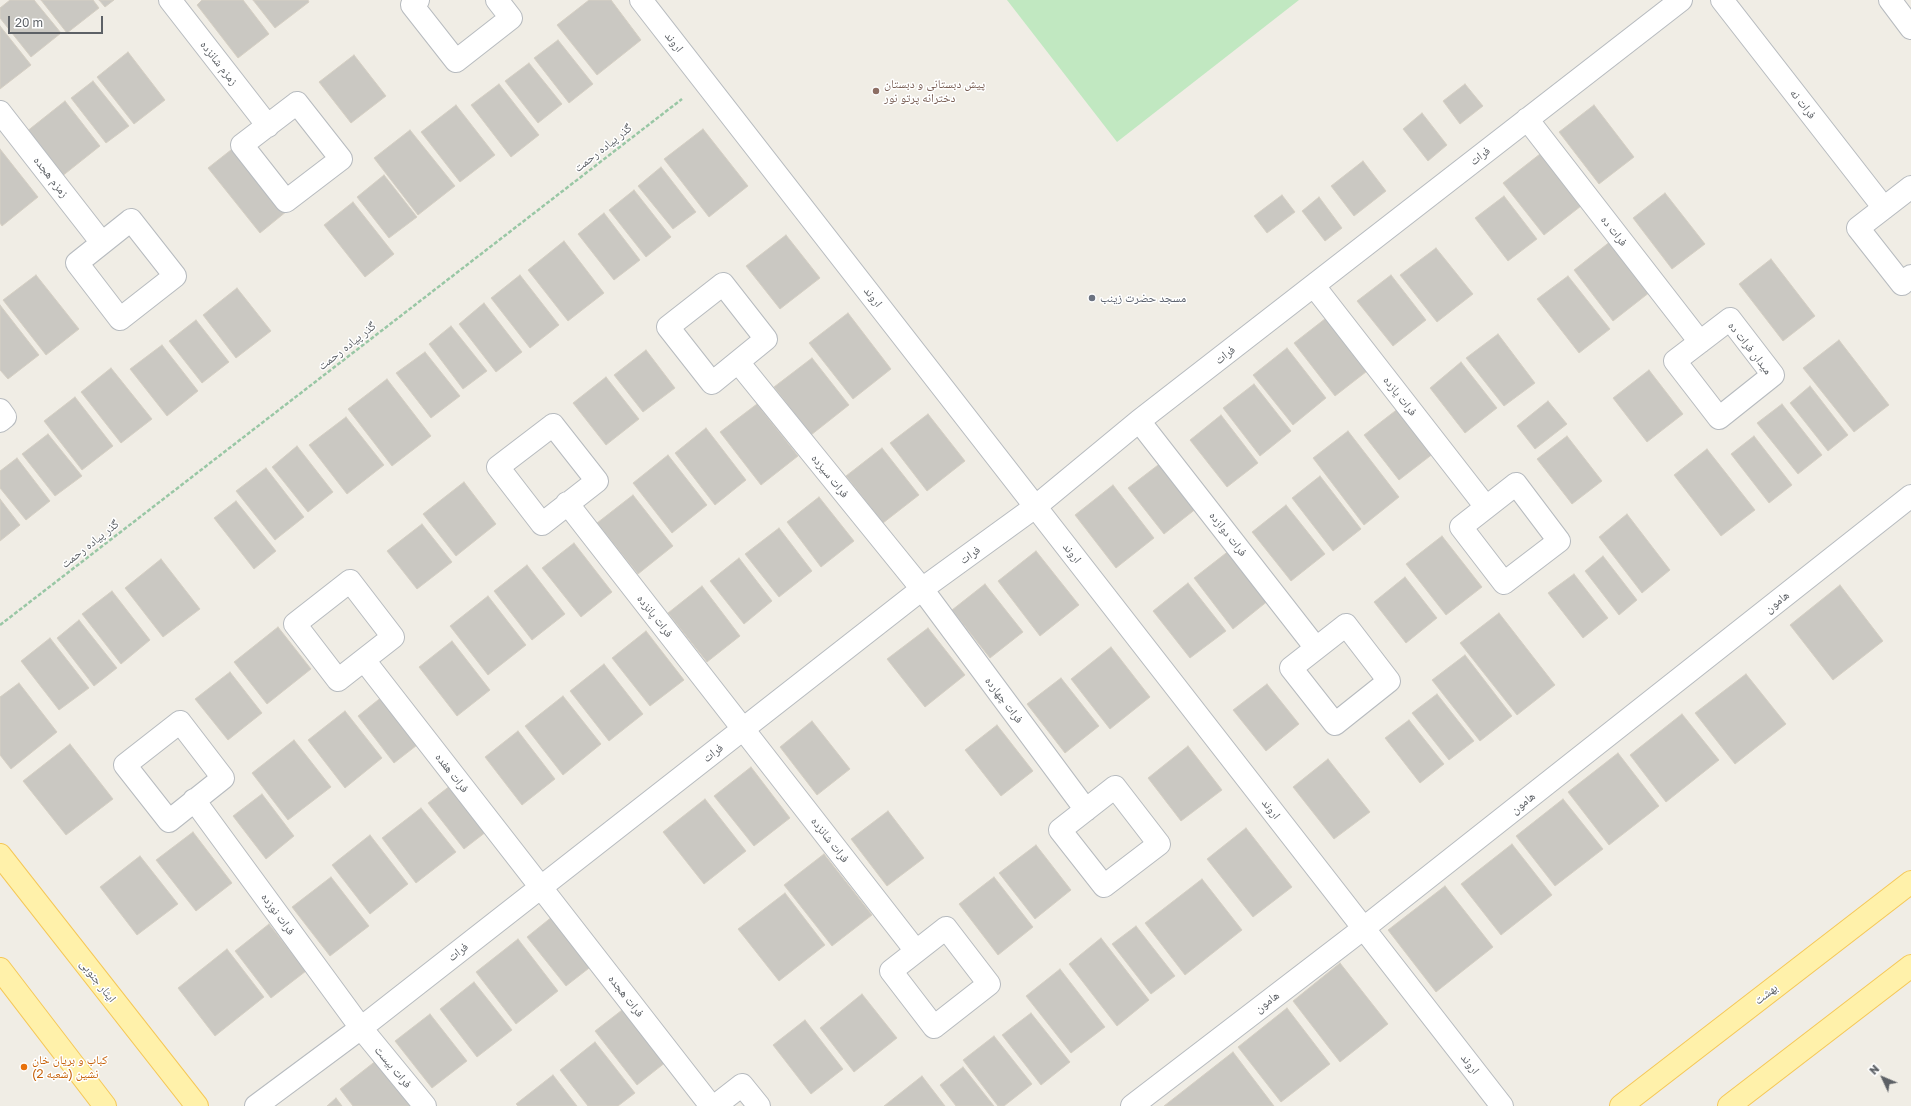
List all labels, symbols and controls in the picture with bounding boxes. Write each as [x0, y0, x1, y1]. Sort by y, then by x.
scale bar [10, 8, 105, 34]
text: 20 m [15, 15, 43, 30]
street label: اروند [662, 29, 686, 55]
street label: زمزم شانزده [197, 38, 241, 88]
place label: پیش دبستانی و دبستان دخترانه پرتو نور [884, 77, 985, 105]
marker: پیش دبستانی و دبستان دخترانه پرتو نور [871, 86, 881, 96]
street label: فرات نه [1787, 86, 1819, 122]
street label: گذر پیاده رحمت [571, 121, 635, 175]
street label: فرات [1467, 144, 1493, 168]
street label: زمزم هجده [30, 153, 72, 201]
street label: فرات ده [1598, 213, 1630, 249]
street label: اروند [861, 284, 885, 310]
place label: مسجد حضرت زینب [1100, 291, 1186, 305]
marker: مسجد حضرت زینب [1087, 293, 1097, 303]
street label: گذر پیاده رحمت [315, 319, 379, 373]
street label: میدان فرات ده [1725, 319, 1775, 377]
street label: فرات [1212, 343, 1238, 367]
street label: فرات یازده [1380, 373, 1420, 419]
street label: فرات سیزده [808, 451, 852, 501]
street label: فرات دوازده [1206, 509, 1250, 559]
street label: گذر پیاده رحمت [58, 517, 122, 571]
street label: اروند [1060, 540, 1084, 566]
street label: فرات [957, 543, 983, 567]
street label: هامون [1762, 588, 1792, 616]
street label: فرات پانزده [634, 592, 676, 640]
street label: فرات چهارده [982, 674, 1026, 726]
street label: فرات [700, 741, 726, 765]
street label: فرات هفده [432, 750, 472, 796]
street label: هامون [1508, 789, 1538, 817]
street label: اروند [1259, 796, 1283, 822]
street label: فرات شانزده [808, 814, 852, 866]
street label: فرات نوزده [258, 890, 298, 938]
street label: فرات [445, 940, 471, 964]
street label: ایثار جنوبی [77, 957, 119, 1005]
street label: فرات هجده [605, 972, 647, 1020]
street label: بهشت [1751, 980, 1781, 1008]
street label: هامون [1252, 988, 1282, 1016]
street label: فرات بیست [371, 1043, 415, 1091]
street label: اروند [1458, 1051, 1482, 1077]
place label: کباب و بریان خان نشین (شعبه 2) [32, 1053, 107, 1081]
north arrow [1863, 1058, 1903, 1098]
marker: کباب و بریان خان نشین (شعبه 2) [19, 1062, 29, 1072]
text: N [1866, 1062, 1882, 1077]

